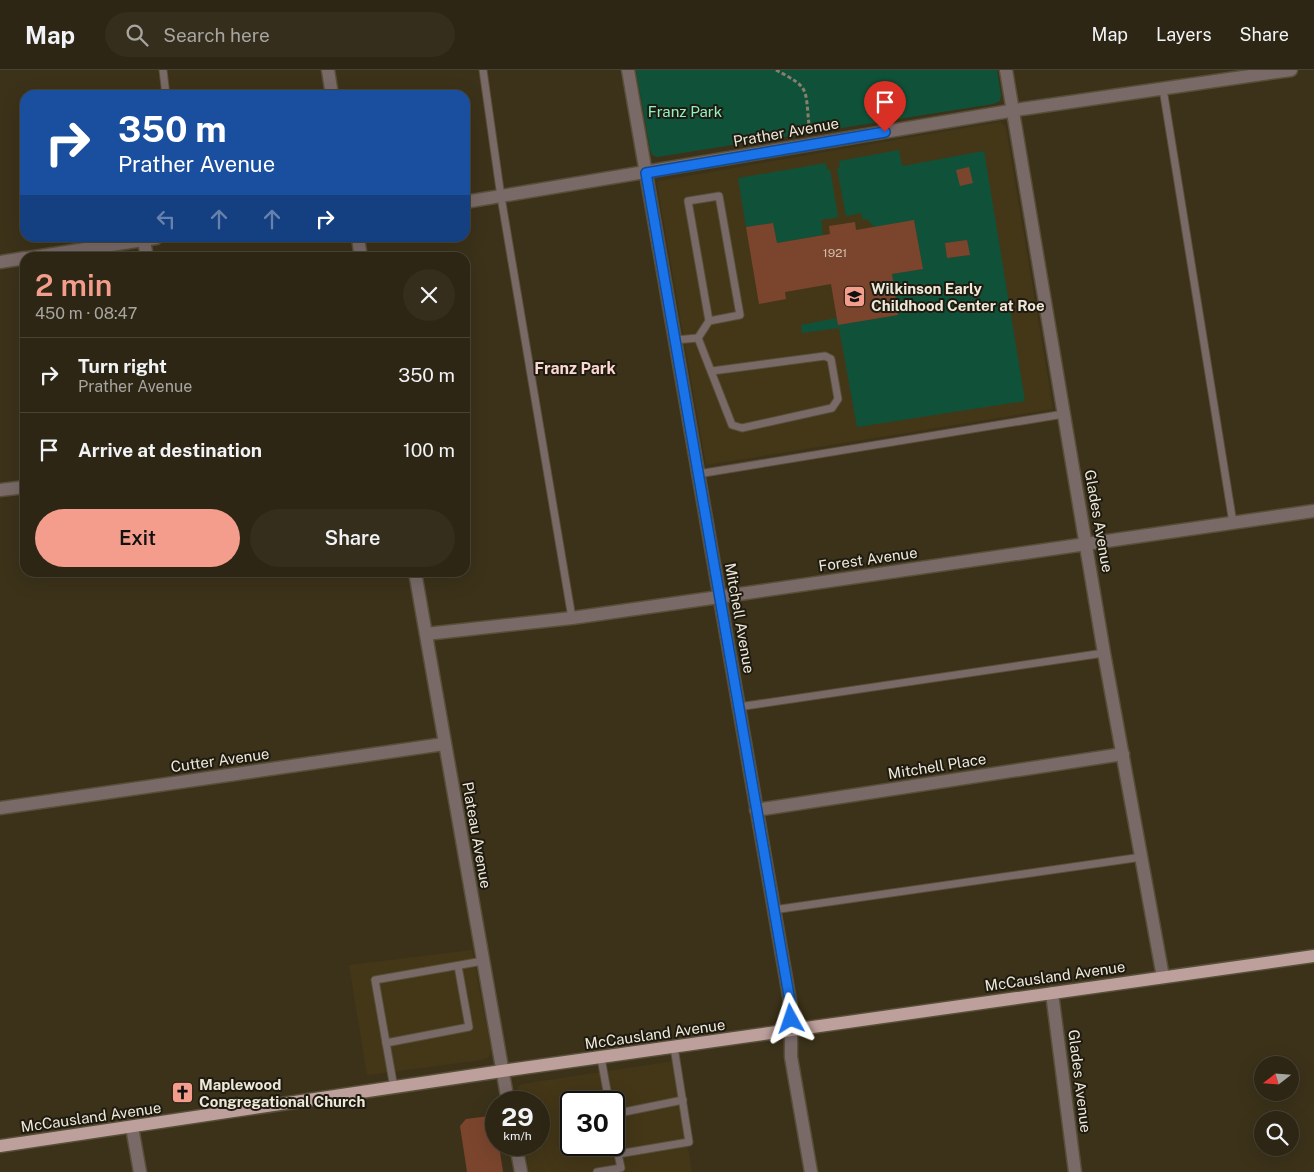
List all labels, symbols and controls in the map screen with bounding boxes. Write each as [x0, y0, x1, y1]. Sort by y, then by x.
search box [105, 12, 455, 57]
text: Map [25, 21, 75, 49]
icon: search [123, 21, 151, 49]
text: Search here [163, 24, 270, 46]
text: Map [1092, 24, 1128, 45]
text: Layers [1156, 24, 1212, 45]
text: Share [1240, 24, 1289, 45]
pin [864, 81, 906, 132]
icon: arrive [871, 88, 899, 116]
park label: Franz Park [648, 103, 722, 120]
text: 350 m [118, 109, 227, 150]
icon: right [35, 110, 100, 175]
street label: Prather Avenue [732, 114, 840, 150]
text: Prather Avenue [118, 151, 275, 177]
icon: left [152, 205, 180, 233]
icon: ahead [205, 205, 233, 233]
icon: ahead [258, 205, 286, 233]
icon: right [311, 205, 339, 233]
house number: 1921 [823, 246, 847, 260]
text: 2 min [35, 267, 112, 303]
button: close [403, 269, 455, 321]
place label: Wilkinson Early Childhood Center at Roe [871, 280, 1045, 314]
school or university icon: Wilkinson Early Childhood Center at Roe [843, 285, 867, 309]
text: 450 m · 08:47 [35, 304, 137, 323]
text: Turn right [78, 355, 167, 377]
district label: Franz Park [534, 359, 616, 378]
icon: right [35, 361, 63, 389]
text: 350 m [398, 364, 455, 386]
text: Prather Avenue [78, 377, 192, 396]
icon: arrive [35, 436, 63, 464]
text: Arrive at destination [78, 439, 262, 461]
text: 100 m [403, 439, 455, 461]
street label: Glades Avenue [1082, 468, 1116, 574]
button: Exit [35, 509, 240, 567]
button: Share [250, 509, 455, 567]
street label: Forest Avenue [817, 544, 919, 574]
street label: Mitchell Avenue [722, 561, 758, 675]
street label: Cutter Avenue [170, 745, 270, 775]
street label: Mitchell Place [887, 750, 987, 782]
street label: Plateau Avenue [459, 780, 495, 890]
street label: McCausland Avenue [984, 958, 1126, 994]
position arrow [764, 992, 816, 1044]
street label: McCausland Avenue [584, 1016, 726, 1052]
street label: Glades Avenue [1065, 1028, 1095, 1134]
north arrow [1254, 1056, 1299, 1101]
map controls [1254, 1056, 1299, 1156]
place label: Maplewood Congregational Church [199, 1076, 365, 1110]
church icon: Maplewood Congregational Church [171, 1081, 195, 1105]
speed limit sign: 30 [560, 1091, 625, 1156]
street label: McCausland Avenue [20, 1099, 162, 1135]
text: 29 [501, 1102, 534, 1132]
button: search [1254, 1111, 1299, 1156]
text: km/h [503, 1129, 532, 1143]

